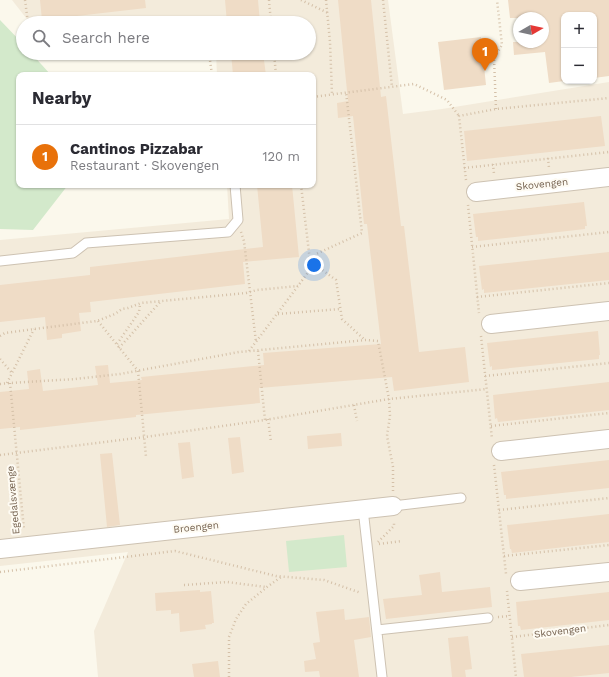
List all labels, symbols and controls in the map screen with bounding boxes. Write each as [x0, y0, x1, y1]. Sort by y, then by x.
north arrow [513, 12, 549, 48]
map controls [561, 12, 597, 84]
button: + [561, 12, 597, 48]
search box [16, 16, 316, 60]
icon: search [30, 27, 52, 49]
text: Search here [62, 29, 150, 47]
pin: 1 [472, 38, 498, 71]
button: − [561, 48, 597, 84]
text: Nearby [32, 88, 91, 108]
text: Cantinos Pizzabar [70, 140, 203, 158]
text: 1 [42, 149, 48, 164]
text: 120 m [262, 149, 300, 164]
text: Restaurant · Skovengen [70, 158, 219, 173]
street label: Skovengen [515, 176, 569, 192]
your location [304, 255, 324, 275]
street label: Egedalsvænge [4, 465, 21, 535]
street label: Broengen [173, 519, 219, 535]
street label: Skovengen [533, 622, 587, 640]

